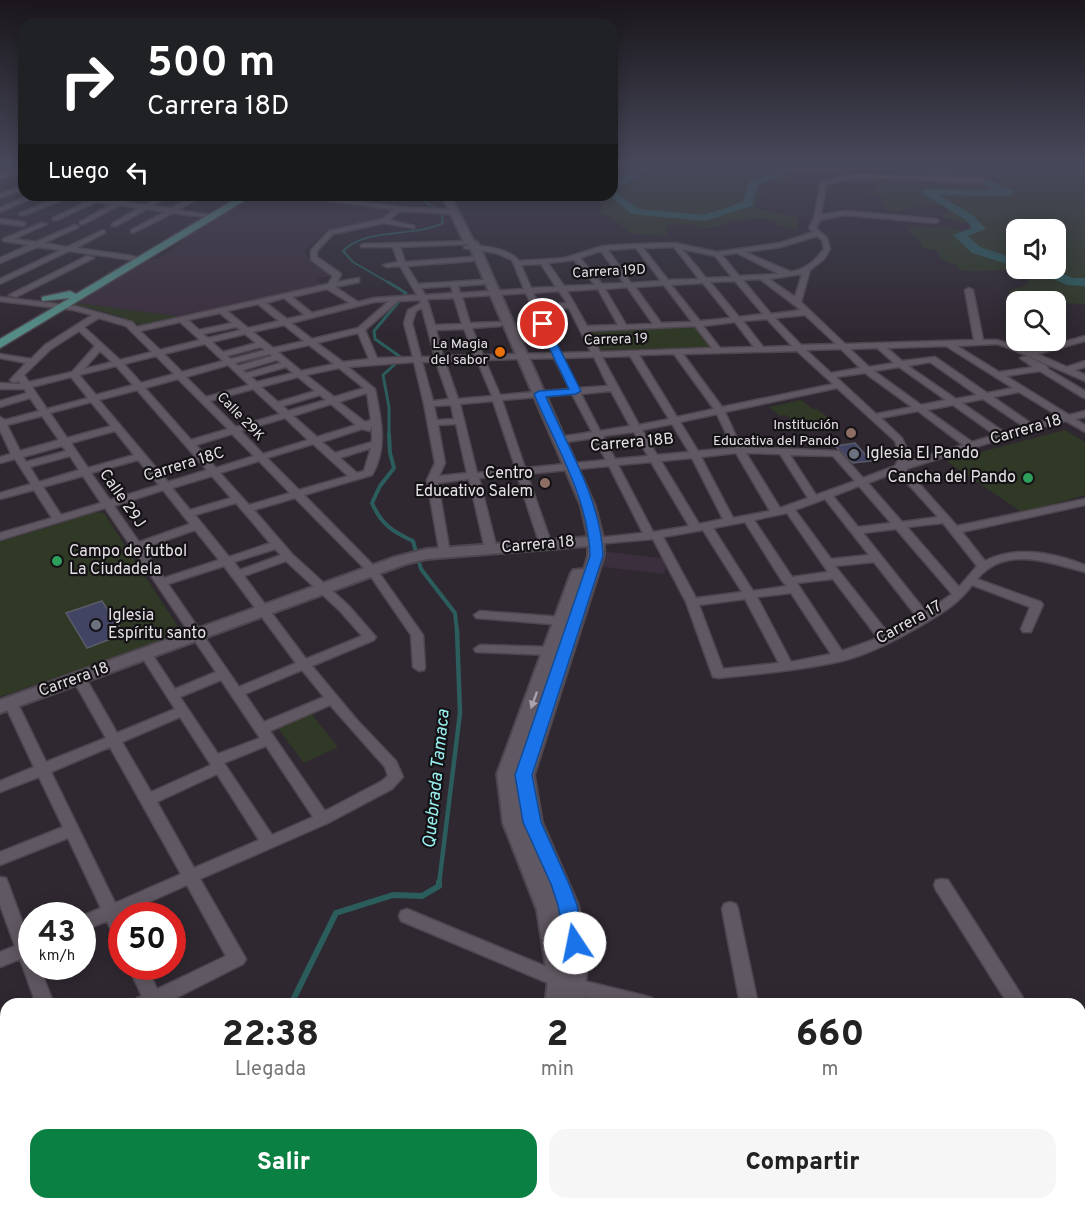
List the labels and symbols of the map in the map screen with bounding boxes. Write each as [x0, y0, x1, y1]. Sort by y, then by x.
street label: Carrera 19D [572, 262, 646, 282]
pin [517, 298, 568, 349]
street label: Carrera 19 [584, 330, 648, 350]
place label: La Magia del sabor [431, 336, 489, 369]
marker: La Magia del sabor [493, 345, 507, 359]
street label: Calle 29K [213, 389, 267, 445]
street label: Carrera 18 [988, 410, 1064, 450]
place label: Institución Educativa del Pando [713, 417, 839, 450]
marker: Institución Educativa del Pando [844, 426, 858, 440]
street label: Carrera 18B [589, 429, 675, 457]
street label: Carrera 18C [141, 443, 227, 487]
place label: Iglesia El Pando [866, 444, 979, 464]
marker: Iglesia El Pando [847, 447, 861, 461]
place label: Centro Educativo Salem [415, 464, 533, 502]
street label: Calle 29J [94, 466, 150, 532]
place label: Cancha del Pando [887, 468, 1016, 488]
marker: Cancha del Pando [1021, 471, 1035, 485]
marker: Centro Educativo Salem [538, 476, 552, 490]
street label: Carrera 18 [500, 532, 576, 558]
place label: Campo de futbol La Ciudadela [69, 542, 187, 580]
marker: Campo de futbol La Ciudadela [50, 554, 64, 568]
street label: Carrera 17 [873, 597, 945, 649]
place label: Iglesia Espíritu santo [108, 606, 206, 644]
marker: Iglesia Espíritu santo [89, 618, 103, 632]
street label: Carrera 18 [36, 658, 112, 702]
one-way arrow [528, 691, 538, 709]
water label: Quebrada Tamaca [418, 708, 456, 850]
speed limit sign: 50 [108, 902, 186, 980]
position arrow [543, 911, 607, 975]

